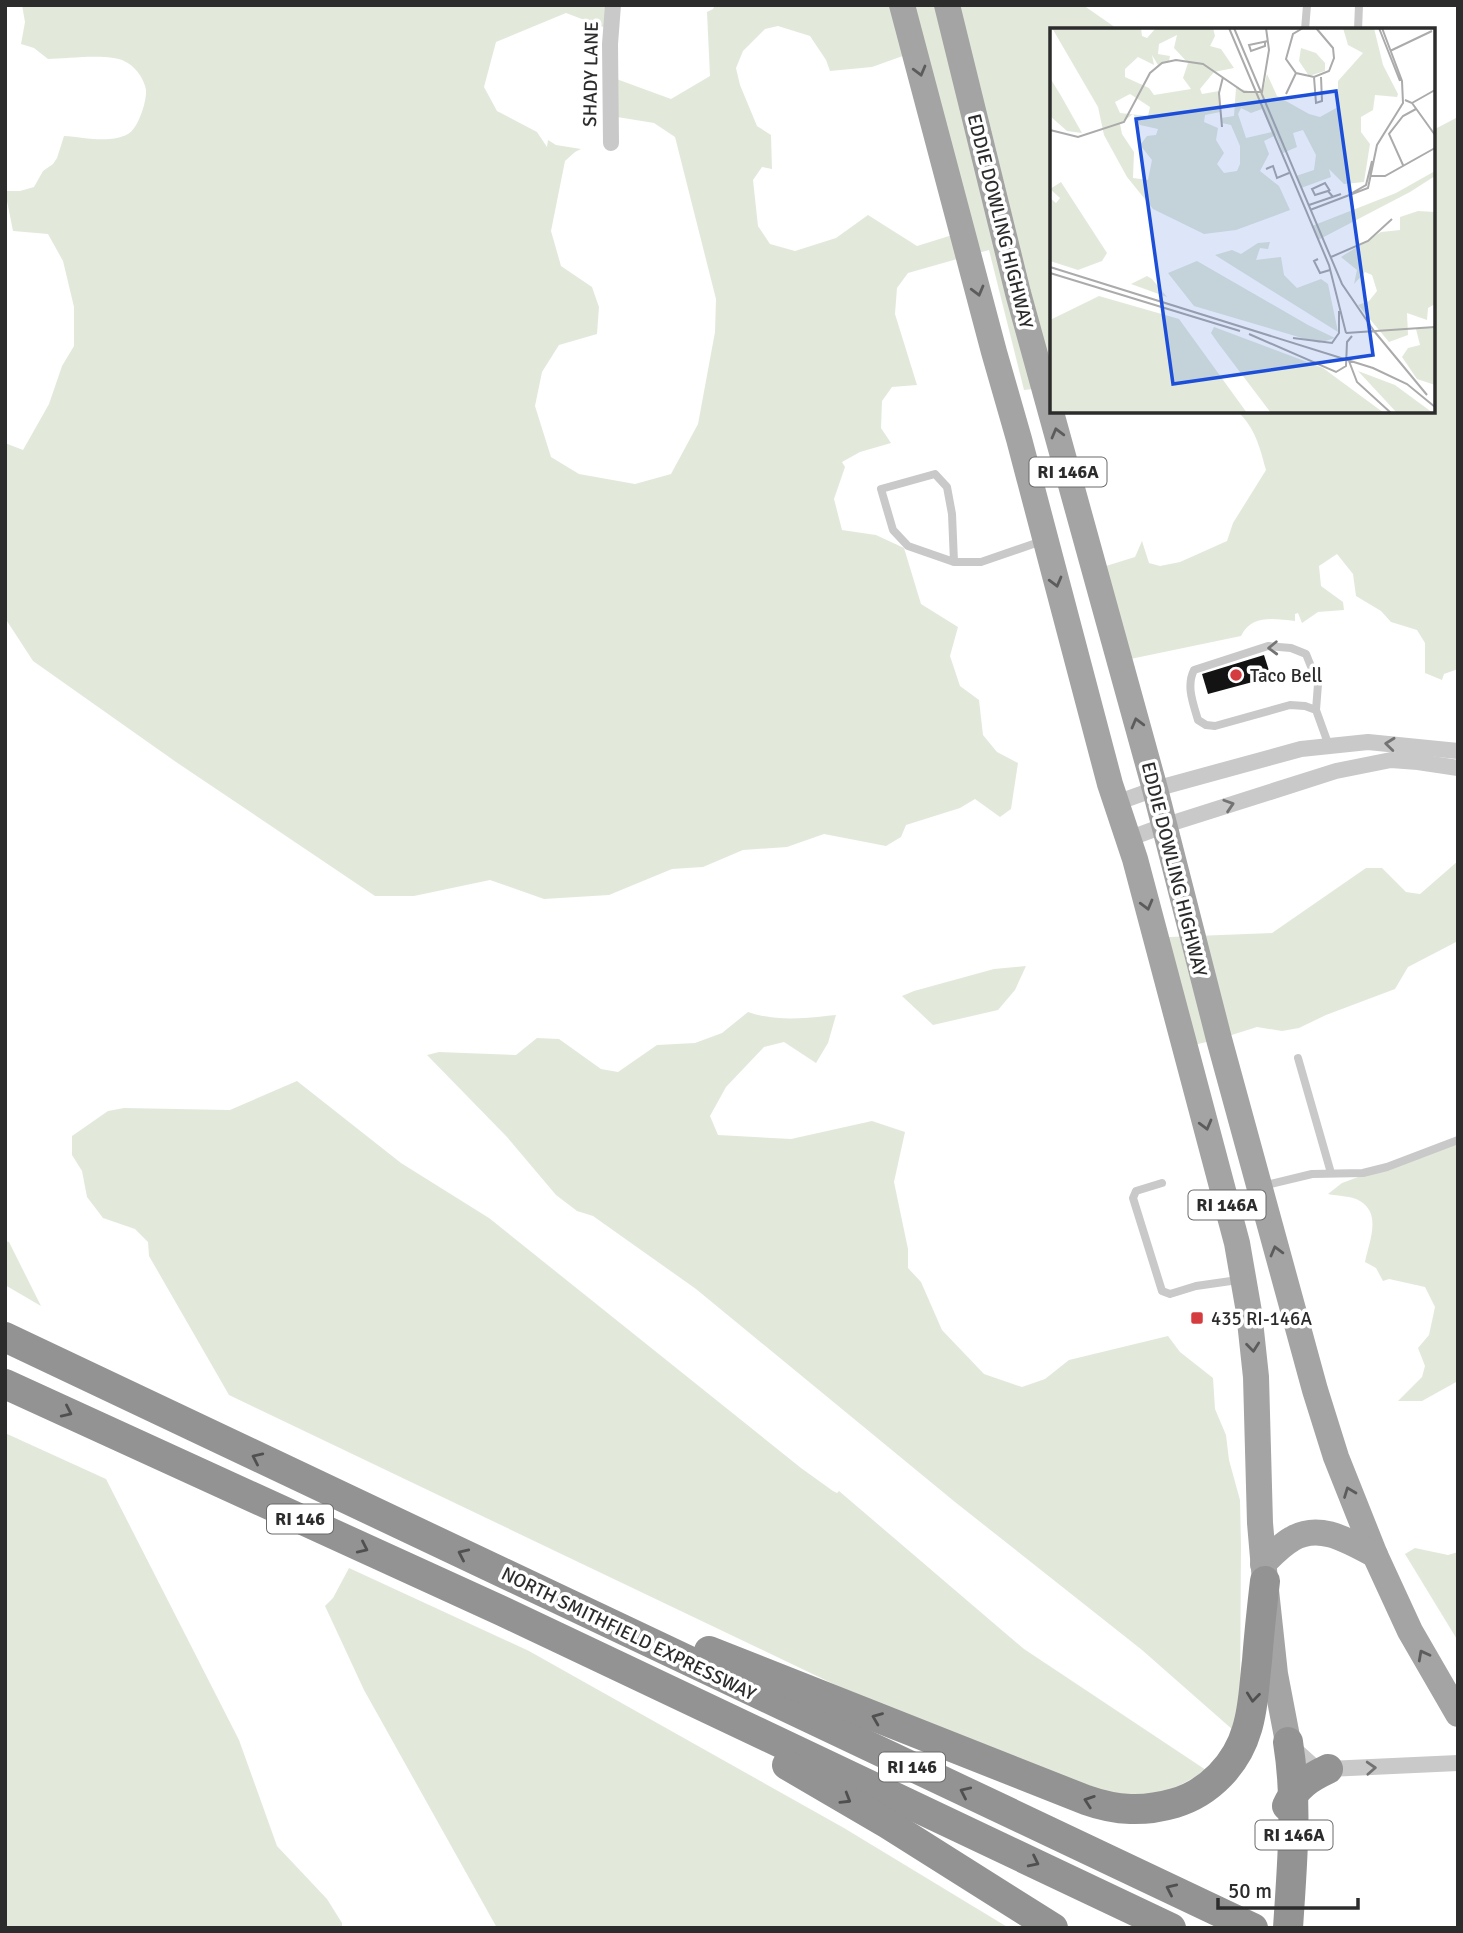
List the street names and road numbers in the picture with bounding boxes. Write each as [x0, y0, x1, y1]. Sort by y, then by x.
street label: SHADY LANE [578, 21, 604, 127]
street label: EDDIE DOWLING HIGHWAY [962, 111, 1038, 332]
road number: RI 146A [1030, 458, 1106, 486]
street label: EDDIE DOWLING HIGHWAY [1136, 759, 1212, 980]
road number: RI 146A [1188, 1190, 1266, 1220]
road number: RI 146 [267, 1504, 333, 1534]
street label: NORTH SMITHFIELD EXPRESSWAY [497, 1562, 760, 1706]
road number: RI 146 [879, 1752, 945, 1782]
road number: RI 146A [1256, 1821, 1332, 1850]

